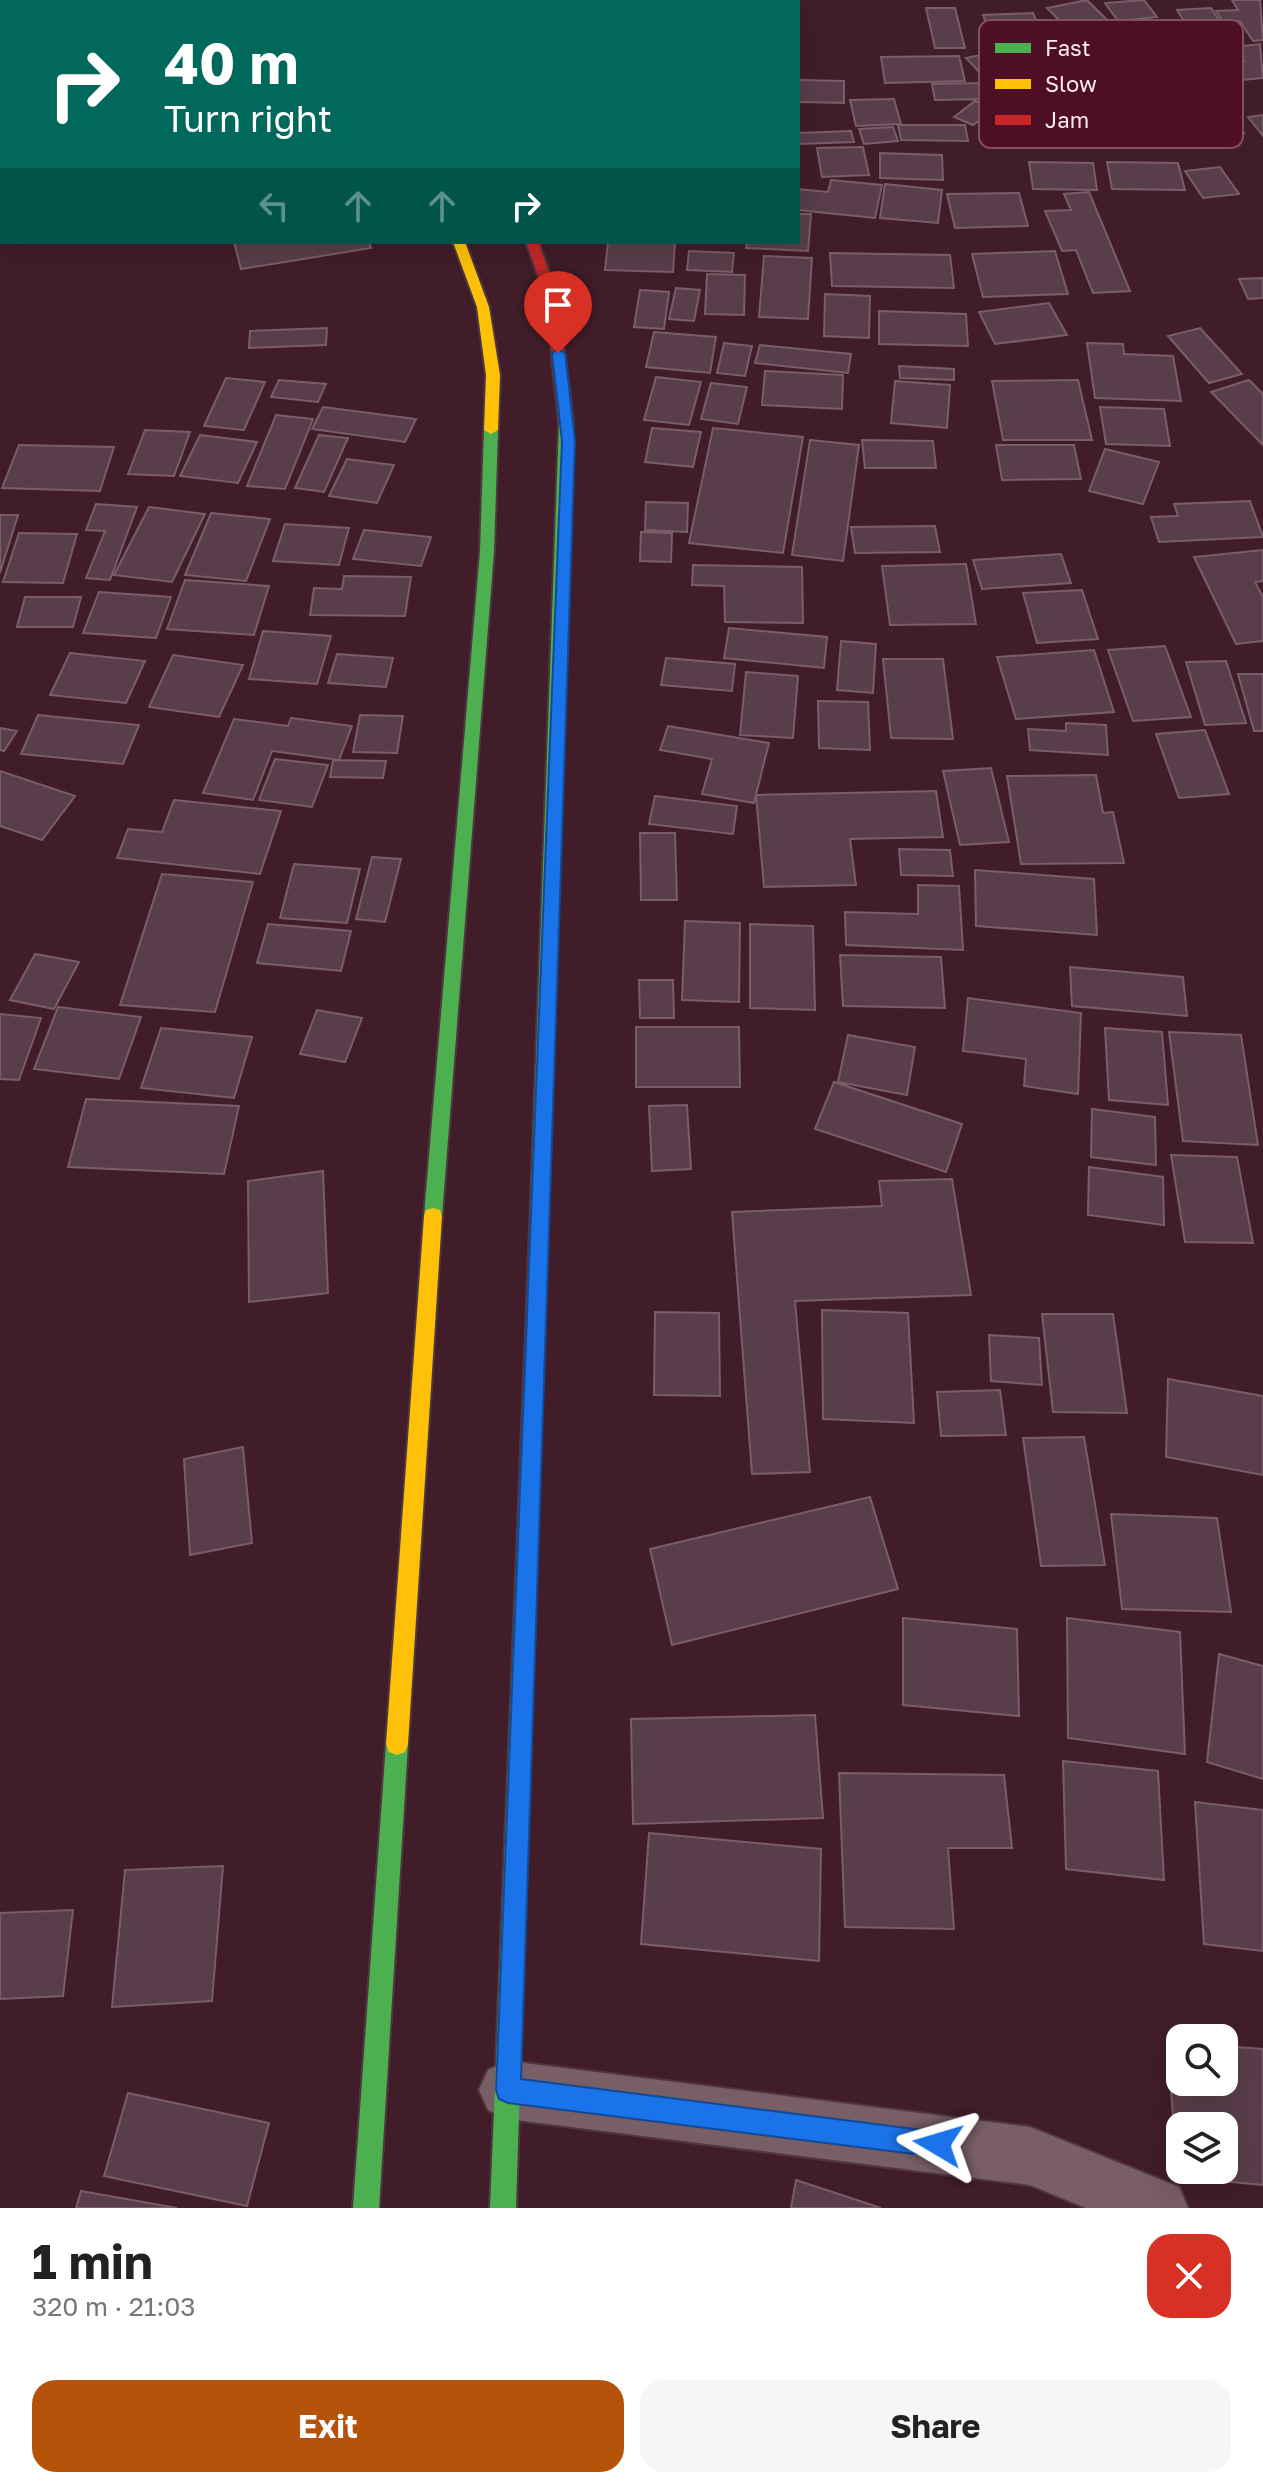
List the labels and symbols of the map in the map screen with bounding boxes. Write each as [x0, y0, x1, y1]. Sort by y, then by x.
legend [979, 20, 1243, 148]
text: Fast [1045, 34, 1091, 61]
text: Slow [1045, 70, 1097, 97]
text: Jam [1045, 106, 1089, 133]
pin [524, 271, 592, 353]
position arrow [896, 2102, 980, 2186]

